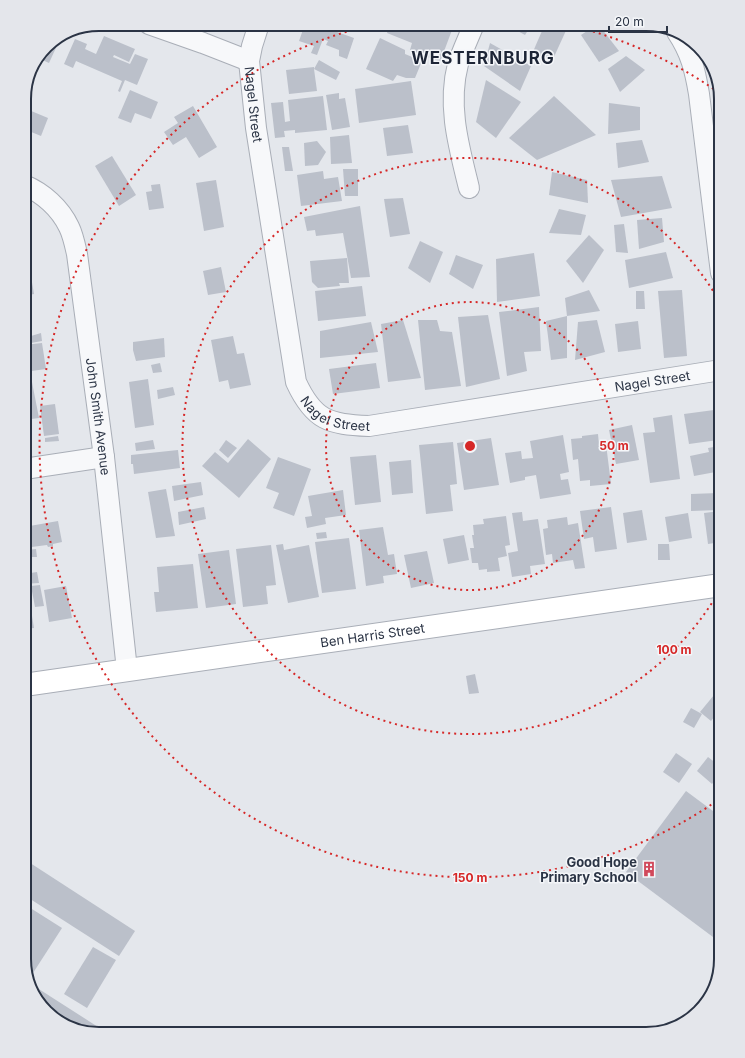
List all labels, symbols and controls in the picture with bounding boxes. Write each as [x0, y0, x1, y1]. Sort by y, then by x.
scale bar [609, 8, 667, 34]
text: 20 m [615, 14, 644, 29]
district label: WESTERNBURG [411, 48, 555, 68]
street label: Nagel Street [242, 66, 266, 143]
street label: John Smith Avenue [83, 357, 114, 476]
street label: Nagel Street [613, 367, 691, 395]
street label: Nagel Street [297, 393, 370, 434]
text: 50 m [599, 438, 629, 453]
centre of rings [463, 439, 477, 453]
street label: Ben Harris Street [319, 620, 426, 650]
text: 100 m [656, 642, 692, 657]
place label: Good Hope Primary School [540, 854, 637, 885]
building icon: Good Hope Primary School [640, 860, 658, 878]
text: 150 m [453, 870, 487, 885]

